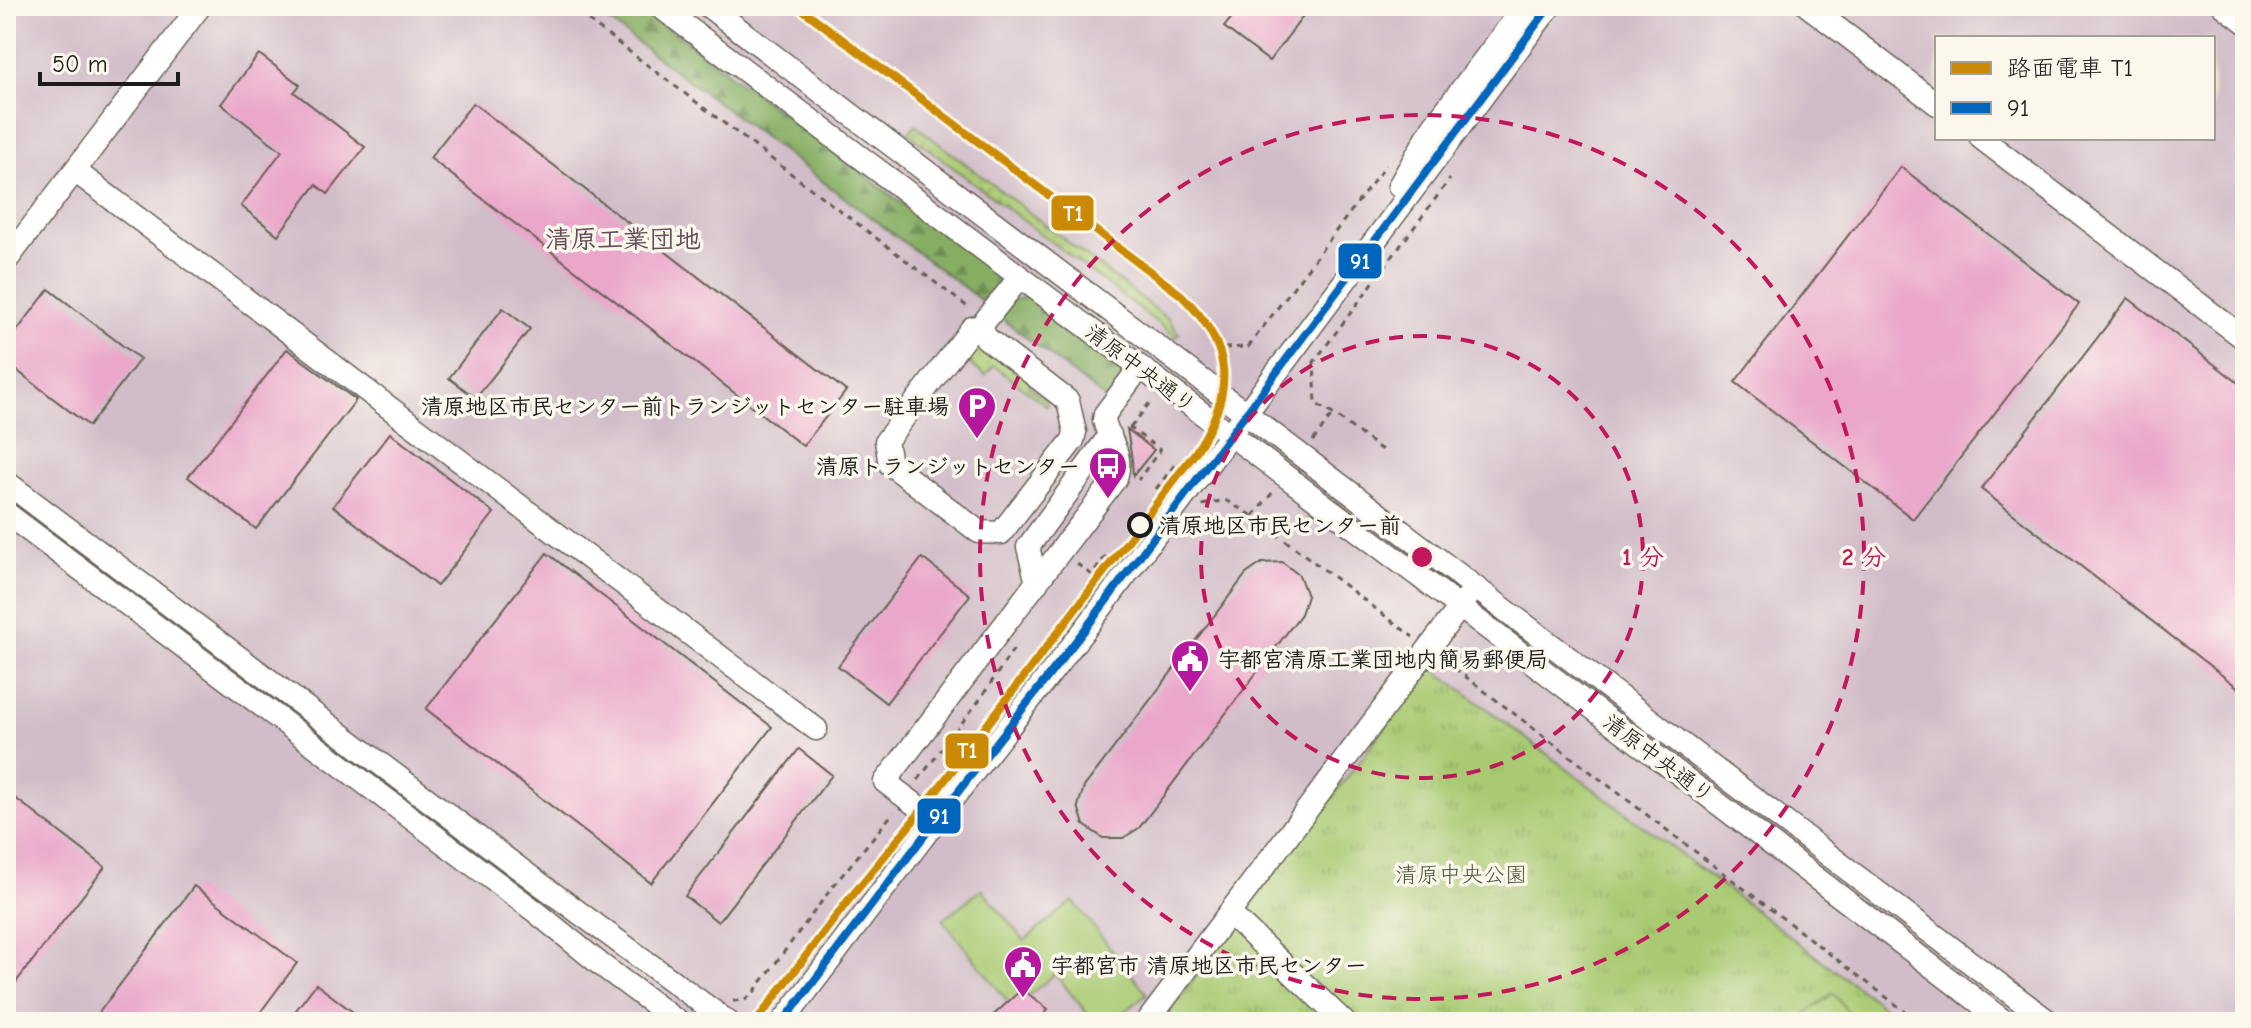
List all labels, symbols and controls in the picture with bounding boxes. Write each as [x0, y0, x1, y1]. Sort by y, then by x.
scale bar [40, 36, 178, 86]
legend [1935, 36, 2215, 140]
text: 50 m [52, 50, 108, 78]
text: 路面電車 T1 [2007, 54, 2133, 82]
text: 91 [2007, 94, 2029, 122]
line badge: T1 [1050, 194, 1095, 232]
text: T1 [1063, 201, 1083, 227]
district label: 清原工業団地 [545, 225, 701, 255]
line badge: 91 [1337, 242, 1383, 280]
text: 91 [1350, 249, 1370, 275]
street label: 清原中央通り [1080, 319, 1201, 419]
parking icon: 清原地区市民センター前トランジットセンター駐車場 [956, 385, 998, 440]
place label: 清原地区市民センター前トランジットセンター駐車場 [421, 394, 949, 420]
bus stop icon: 清原トランジットセンター [1087, 445, 1129, 500]
place label: 清原トランジットセンター [816, 454, 1080, 480]
marker: 清原地区市民センター前 [1128, 513, 1152, 537]
place label: 清原地区市民センター前 [1159, 513, 1401, 539]
centre of rings [1408, 543, 1436, 571]
text: 1 分 [1622, 543, 1664, 571]
text: 2 分 [1842, 543, 1886, 571]
public building icon: 宇都宮清原工業団地内簡易郵便局 [1169, 638, 1211, 693]
place label: 宇都宮清原工業団地内簡易郵便局 [1218, 647, 1548, 673]
street label: 清原中央通り [1598, 709, 1719, 809]
line badge: T1 [944, 732, 990, 770]
text: T1 [957, 738, 977, 764]
line badge: 91 [916, 797, 962, 835]
text: 91 [929, 804, 949, 830]
park label: 清原中央公園 [1395, 862, 1527, 888]
public building icon: 宇都宮市 清原地区市民センター [1002, 944, 1044, 999]
place label: 宇都宮市 清原地区市民センター [1051, 953, 1367, 979]

